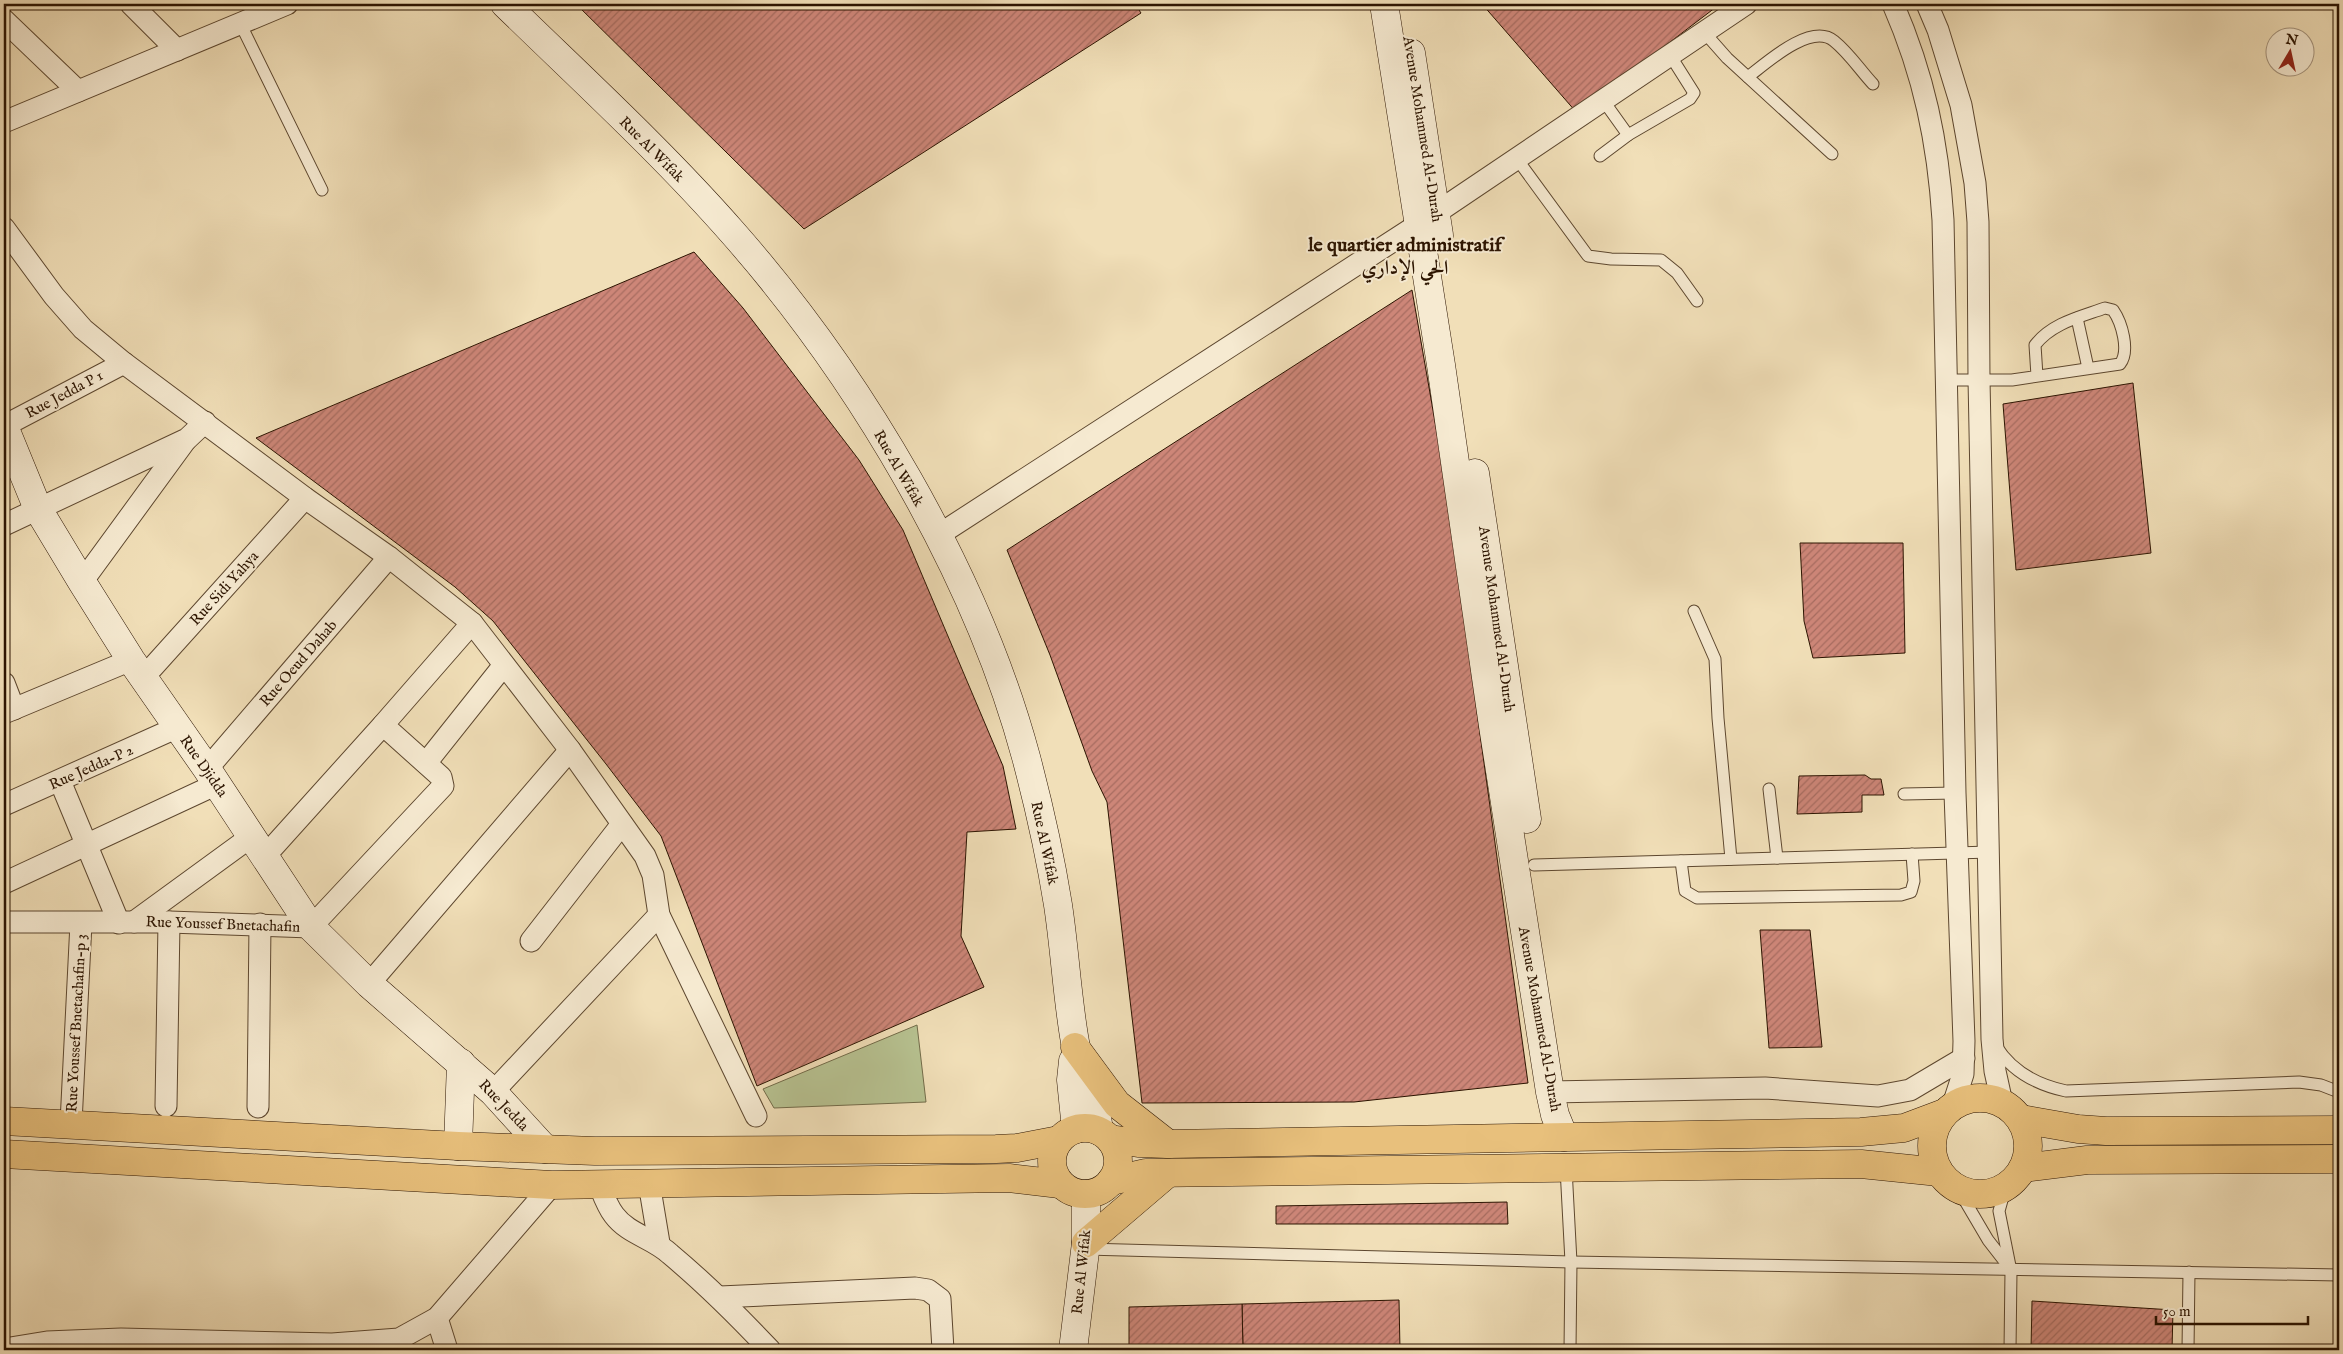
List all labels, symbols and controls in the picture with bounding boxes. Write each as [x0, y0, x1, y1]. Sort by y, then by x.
north arrow [2266, 28, 2316, 78]
text: N [2283, 30, 2299, 50]
street label: Avenue Mohammed Al-Durah [1398, 34, 1447, 223]
street label: Rue Al Wifak [615, 113, 689, 187]
district label: le quartier administratif الحي الإداري [1307, 233, 1506, 286]
street label: Rue Jedda P 1 [22, 366, 106, 423]
street label: Rue Al Wifak [869, 427, 929, 511]
street label: Avenue Mohammed Al-Durah [1474, 524, 1519, 713]
street label: Rue Sidi Yahya [186, 547, 263, 630]
street label: Rue Oeud Dahab [256, 616, 341, 711]
street label: Rue Djidda [175, 732, 232, 801]
street label: Rue Jedda-P 2 [46, 740, 136, 795]
street label: Rue Al Wifak [1026, 800, 1063, 888]
street label: Rue Youssef Bnetachafin [145, 912, 301, 937]
street label: Avenue Mohammed Al-Durah [1514, 924, 1565, 1113]
street label: Rue Youssef Bnetachafin-p 3 [62, 933, 91, 1113]
street label: Rue Jedda [474, 1076, 533, 1135]
street label: Rue Al Wifak [1068, 1228, 1095, 1315]
scale bar [2156, 1294, 2308, 1326]
text: 50 m [2163, 1302, 2191, 1321]

